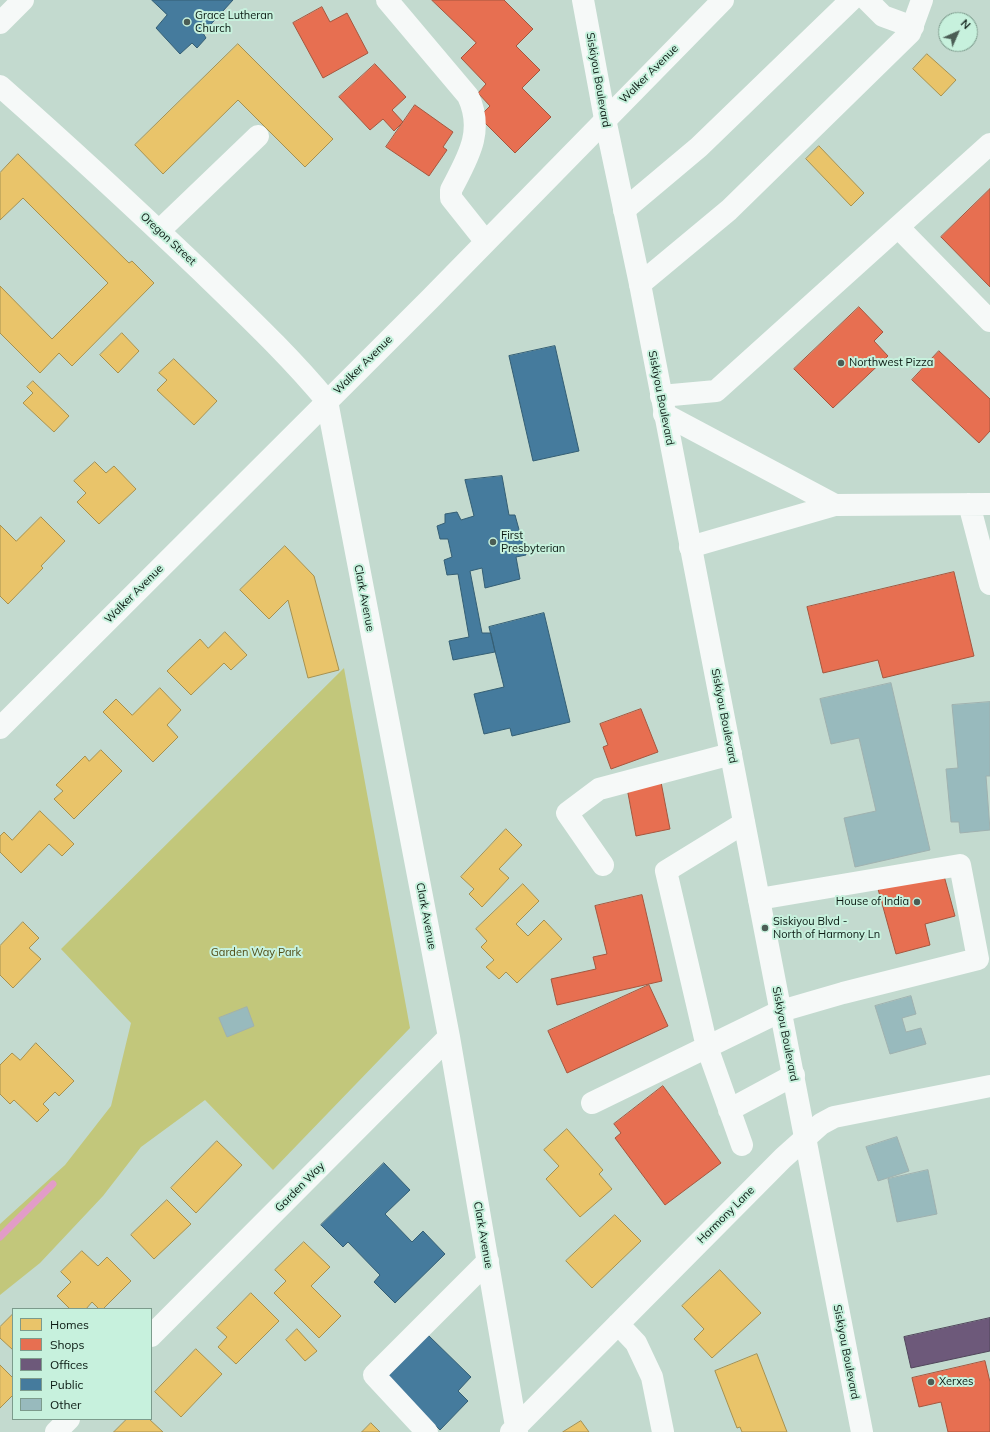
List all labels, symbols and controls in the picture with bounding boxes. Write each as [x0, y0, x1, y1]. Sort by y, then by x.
place label: Grace Lutheran Church [195, 9, 273, 35]
north arrow [938, 12, 978, 52]
text: N [958, 16, 974, 32]
marker: Grace Lutheran Church [182, 17, 192, 27]
street label: Siskiyou Boulevard [583, 32, 613, 128]
street label: Walker Avenue [617, 42, 681, 106]
street label: Oregon Street [138, 210, 198, 268]
street label: Walker Avenue [331, 333, 395, 397]
street label: Siskiyou Boulevard [645, 350, 677, 446]
place label: Northwest Pizza [849, 356, 933, 370]
marker: Northwest Pizza [836, 358, 846, 368]
place label: First Presbyterian [501, 529, 565, 555]
marker: First Presbyterian [488, 537, 498, 547]
street label: Walker Avenue [102, 562, 166, 626]
street label: Clark Avenue [351, 564, 377, 632]
street label: Siskiyou Boulevard [708, 668, 740, 764]
street label: Clark Avenue [413, 882, 439, 950]
place label: House of India [836, 895, 909, 909]
marker: House of India [912, 897, 922, 907]
place label: Siskiyou Blvd - North of Harmony Ln [773, 915, 880, 941]
marker: Siskiyou Blvd - North of Harmony Ln [760, 923, 770, 933]
park label: Garden Way Park [211, 946, 301, 960]
street label: Siskiyou Boulevard [769, 986, 801, 1082]
street label: Garden Way [273, 1160, 327, 1214]
street label: Harmony Lane [695, 1184, 757, 1246]
street label: Clark Avenue [471, 1201, 495, 1269]
street label: Siskiyou Boulevard [830, 1304, 862, 1400]
legend [12, 1308, 152, 1420]
text: Homes [50, 1317, 89, 1332]
text: Shops [50, 1337, 85, 1352]
text: Offices [50, 1357, 88, 1372]
place label: Xerxes [939, 1375, 973, 1389]
text: Public [50, 1377, 84, 1392]
marker: Xerxes [926, 1377, 936, 1387]
text: Other [50, 1397, 81, 1412]

